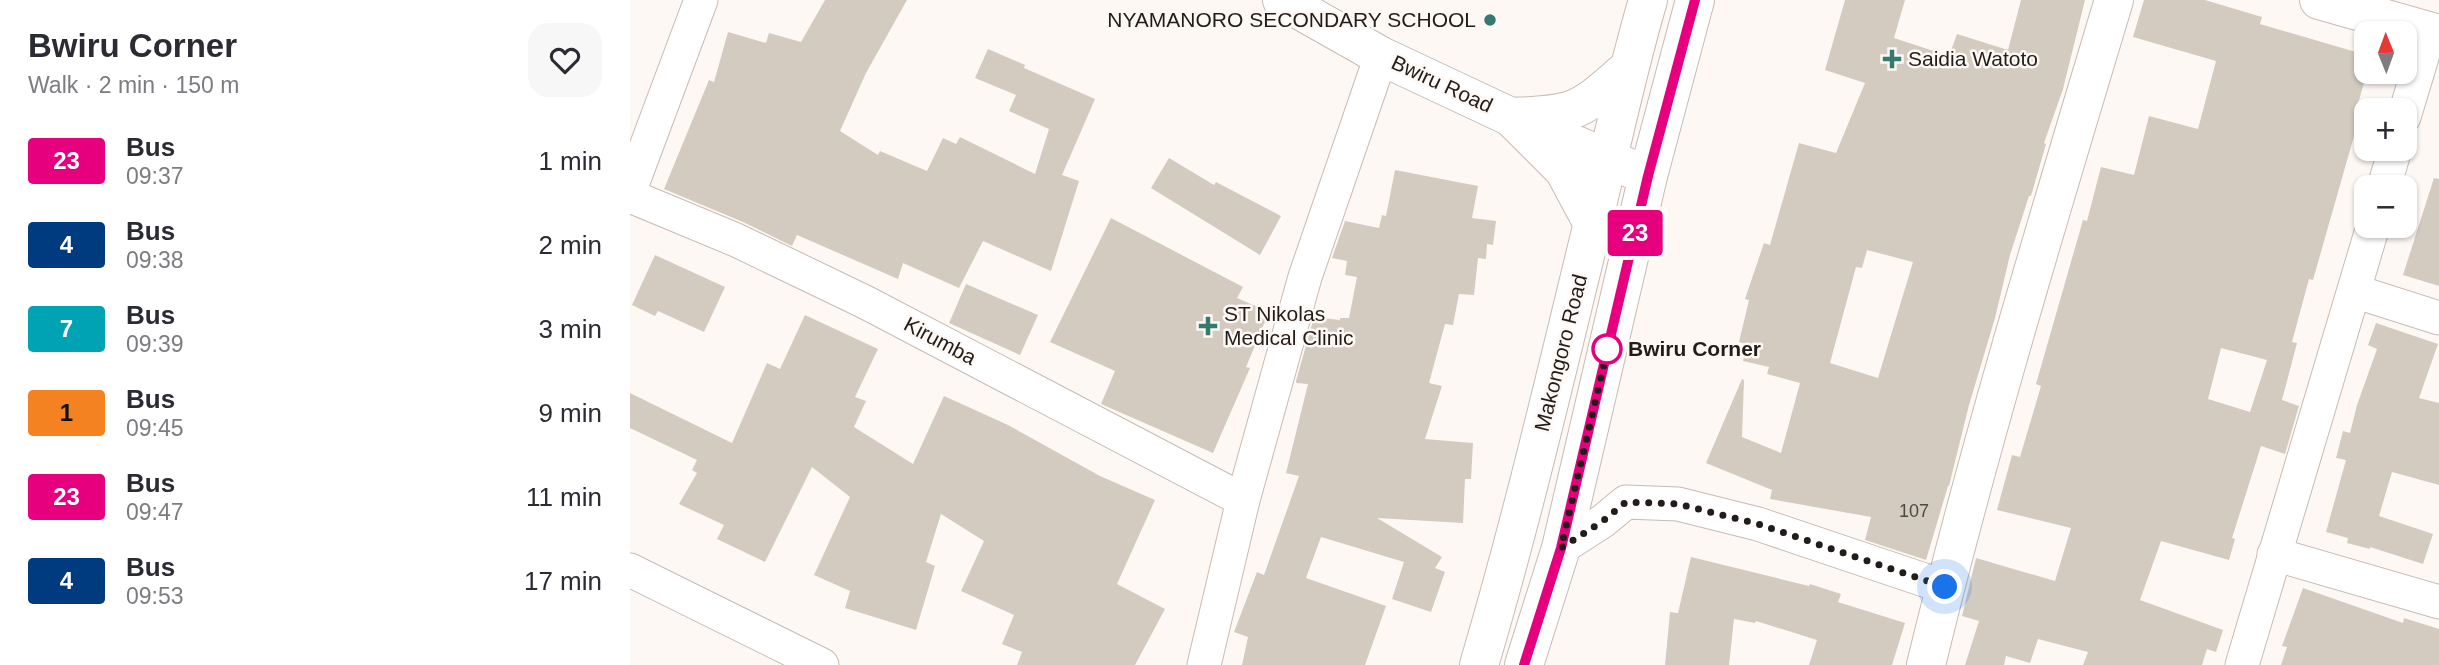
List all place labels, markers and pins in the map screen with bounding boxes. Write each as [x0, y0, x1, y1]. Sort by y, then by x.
place label: NYAMANORO SECONDARY SCHOOL [1107, 8, 1476, 31]
marker: NYAMANORO SECONDARY SCHOOL [1482, 12, 1498, 28]
place label: Saidia Watoto [1908, 47, 2038, 70]
marker: Saidia Watoto [1882, 49, 1902, 69]
place label: ST Nikolas Medical Clinic [1224, 302, 1354, 349]
marker: ST Nikolas Medical Clinic [1198, 316, 1218, 336]
marker: Bwiru Corner [1592, 334, 1622, 364]
place label: Bwiru Corner [1628, 337, 1761, 360]

